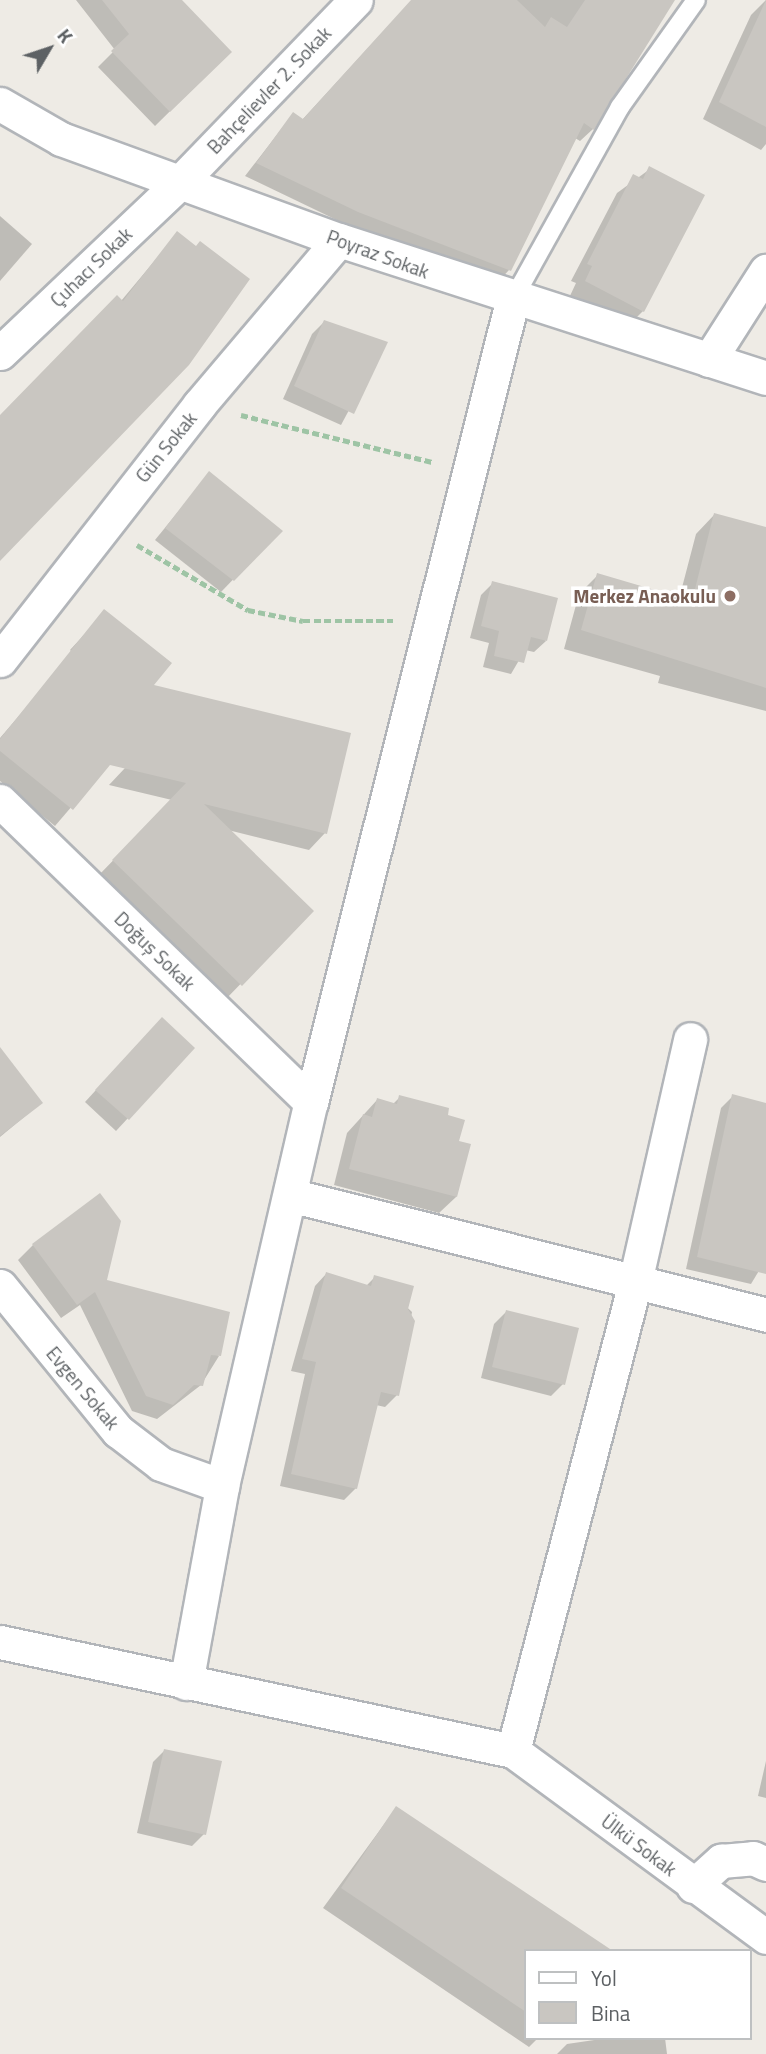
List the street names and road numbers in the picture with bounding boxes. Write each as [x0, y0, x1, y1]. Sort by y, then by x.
street label: Bahçelievler 2. Sokak [202, 22, 336, 158]
street label: Çuhacı Sokak [45, 222, 137, 312]
street label: Poyraz Sokak [324, 225, 432, 283]
street label: Gün Sokak [131, 407, 201, 487]
street label: Doğuş Sokak [110, 907, 200, 995]
street label: Evgen Sokak [42, 1342, 124, 1434]
street label: Ülkü Sokak [597, 1809, 681, 1881]

